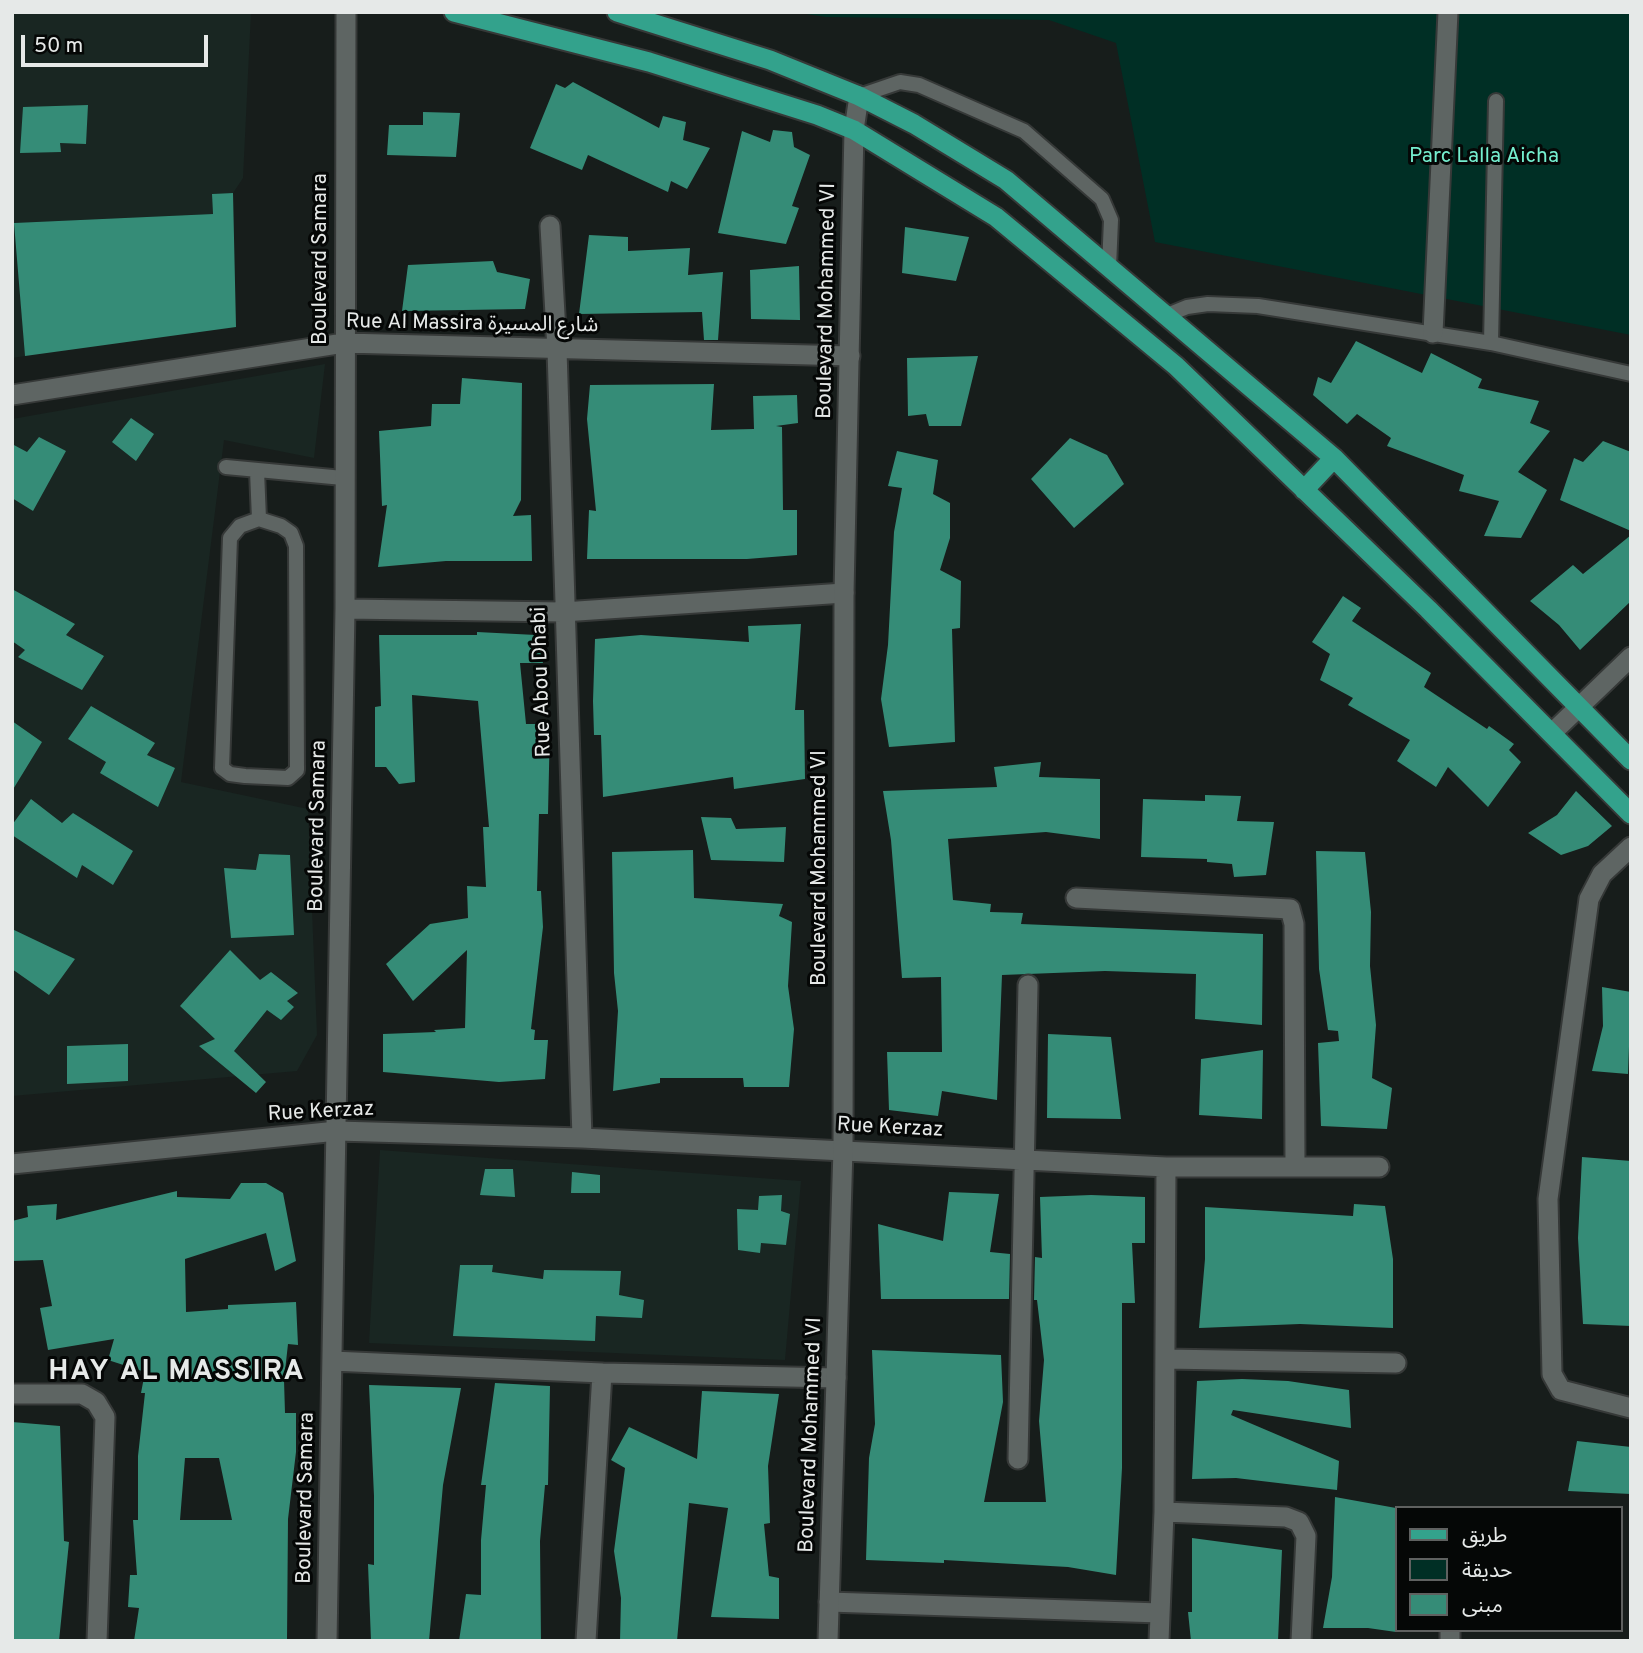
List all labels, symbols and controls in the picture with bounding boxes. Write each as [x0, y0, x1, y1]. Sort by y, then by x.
scale bar [24, 21, 212, 65]
text: 50 m [34, 33, 83, 60]
park label: Parc Lalla Aicha [1409, 145, 1559, 171]
street label: Boulevard Samara [309, 173, 335, 345]
street label: Boulevard Mohammed VI [813, 183, 843, 419]
street label: Rue Al Massira شارع المسيرة [346, 310, 598, 340]
street label: Rue Abou Dhabi [528, 606, 558, 758]
street label: Boulevard Samara [305, 740, 333, 912]
street label: Boulevard Mohammed VI [808, 750, 834, 986]
street label: Rue Kerzaz [267, 1098, 375, 1128]
street label: Rue Kerzaz [836, 1114, 944, 1144]
street label: Boulevard Mohammed VI [795, 1317, 829, 1553]
district label: HAY AL MASSIRA [50, 1356, 304, 1390]
street label: Boulevard Samara [293, 1412, 321, 1584]
legend [1394, 1506, 1622, 1632]
text: طريق [1462, 1523, 1507, 1550]
text: حديقة [1462, 1558, 1512, 1585]
text: مبنى [1462, 1593, 1503, 1620]

